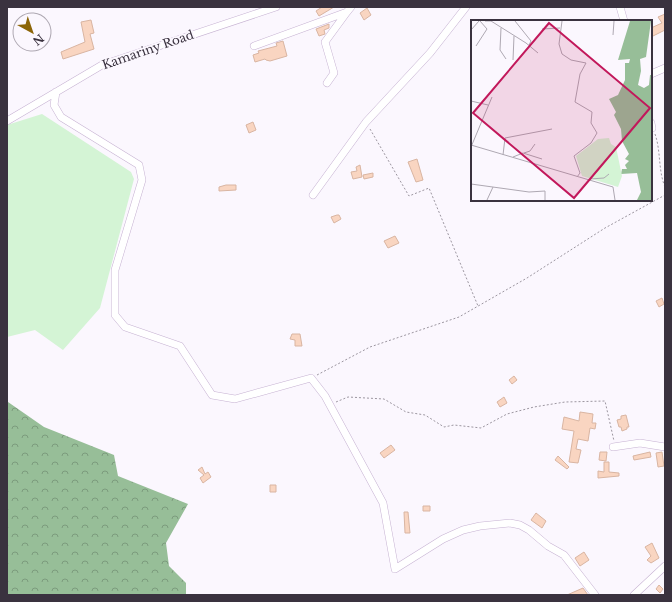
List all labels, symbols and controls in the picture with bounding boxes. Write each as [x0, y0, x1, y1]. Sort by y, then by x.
north arrow [12, 12, 52, 52]
inset map [471, 20, 652, 201]
street label: Kamariny Road [100, 27, 196, 72]
text: N [29, 31, 47, 49]

